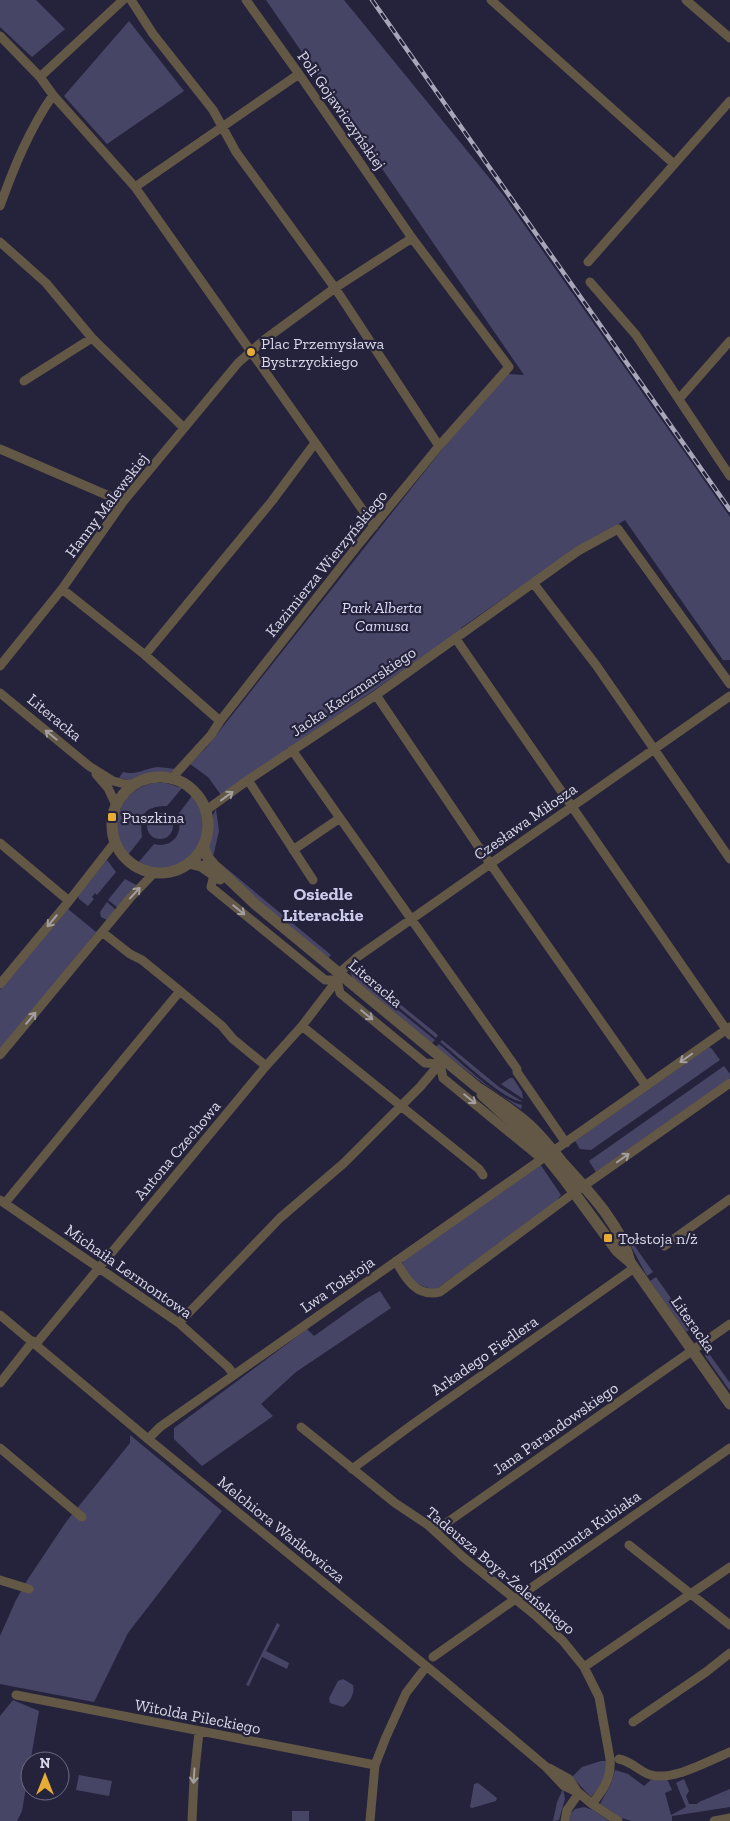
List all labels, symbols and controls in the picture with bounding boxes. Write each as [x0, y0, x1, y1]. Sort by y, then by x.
street label: Poli Gojawiczyńskiej [294, 47, 390, 173]
place label: Plac Przemysława Bystrzyckiego [261, 334, 385, 371]
marker: Plac Przemysława Bystrzyckiego [245, 346, 257, 358]
street label: Hanny Malewskiej [61, 449, 152, 561]
street label: Kazimierza Wierzyńskiego [261, 486, 391, 640]
park label: Park Alberta Camusa [342, 598, 422, 635]
street label: Jacka Kaczmarskiego [287, 642, 420, 740]
street label: Literacka [24, 690, 86, 745]
one-way arrow [45, 729, 58, 740]
street label: Czesława Miłosza [470, 779, 581, 864]
one-way arrow [219, 790, 233, 801]
place label: Puszkina [122, 808, 185, 827]
marker: Puszkina [106, 811, 118, 823]
district label: Osiedle Literackie [283, 883, 364, 926]
one-way arrow [129, 887, 141, 899]
one-way arrow [233, 905, 246, 916]
one-way arrow [46, 915, 58, 928]
street label: Literacka [345, 955, 407, 1012]
one-way arrow [361, 1010, 374, 1021]
one-way arrow [25, 1011, 37, 1024]
one-way arrow [679, 1053, 693, 1063]
one-way arrow [463, 1094, 476, 1105]
street label: Antona Czechowa [130, 1097, 225, 1204]
one-way arrow [616, 1153, 630, 1163]
street label: Michaiła Lermontowa [61, 1220, 196, 1323]
place label: Tołstoja n/ż [618, 1229, 698, 1248]
marker: Tołstoja n/ż [602, 1232, 614, 1244]
street label: Lwa Tołstoja [297, 1252, 378, 1317]
street label: Literacka [667, 1292, 720, 1356]
street label: Arkadego Fiedlera [427, 1311, 542, 1399]
street label: Jana Parandowskiego [489, 1378, 622, 1479]
street label: Melchiora Wańkowicza [214, 1472, 350, 1587]
street label: Zygmunta Kubiaka [526, 1486, 644, 1577]
street label: Tadeusza Boya-Żeleńskiego [422, 1502, 579, 1638]
street label: Witolda Pileckiego [133, 1695, 262, 1738]
north arrow [20, 1751, 70, 1801]
text: N [40, 1755, 51, 1772]
one-way arrow [190, 1768, 199, 1784]

